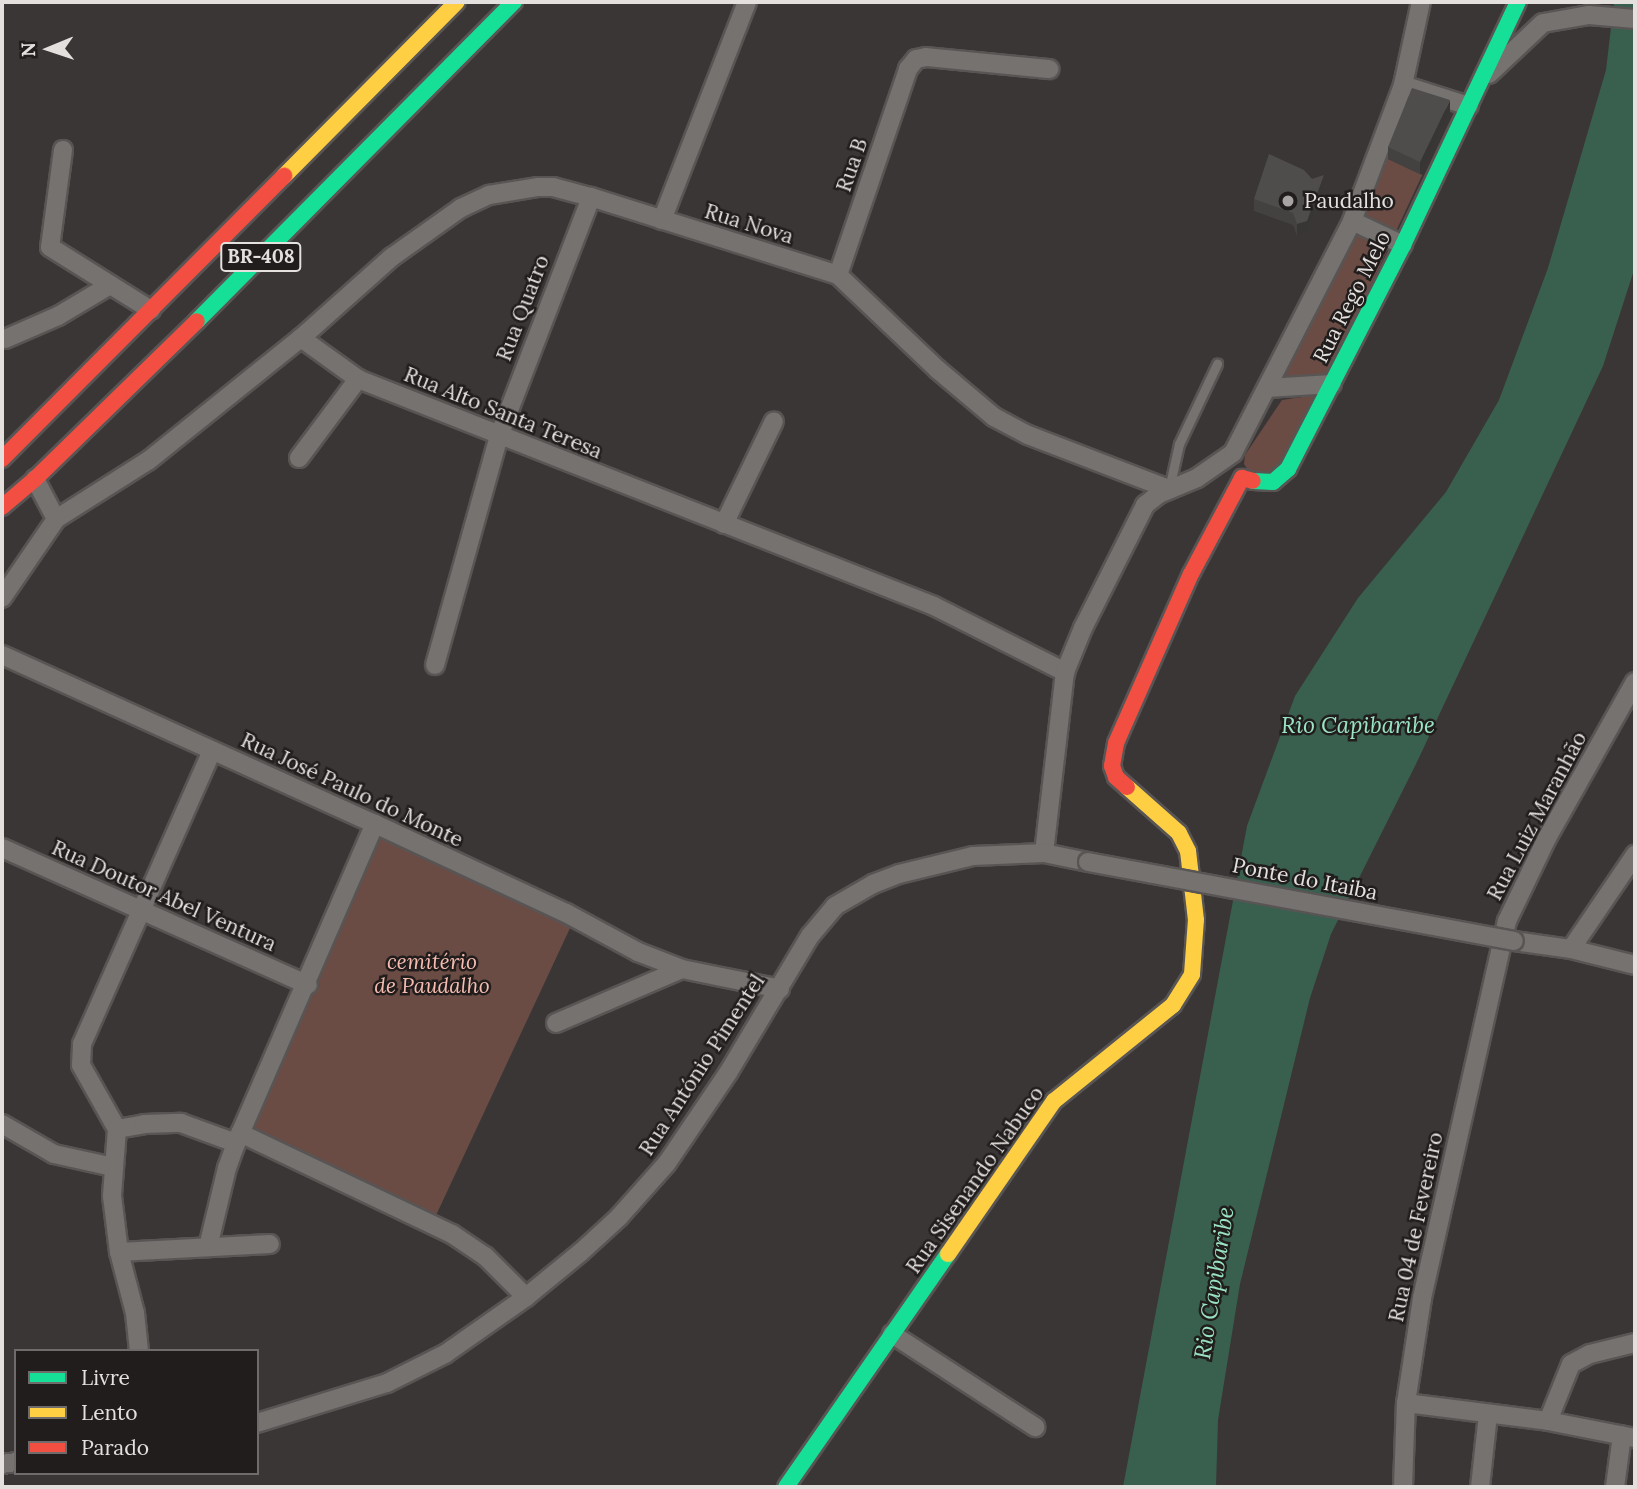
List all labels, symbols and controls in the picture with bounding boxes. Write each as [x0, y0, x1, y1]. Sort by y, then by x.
north arrow [14, 14, 84, 84]
text: N [16, 42, 40, 57]
street label: Rua B [831, 135, 873, 195]
place label: Paudalho [1304, 188, 1394, 214]
marker: Paudalho [1278, 191, 1298, 211]
street label: Rua Nova [702, 199, 796, 249]
street label: Rua Rego Melo [1308, 227, 1396, 367]
road number: BR-408 [219, 242, 303, 272]
street label: Rua Quatro [491, 251, 555, 365]
street label: Rua Alto Santa Teresa [400, 362, 606, 464]
water label: Rio Capibaribe [1281, 711, 1435, 739]
street label: Rua José Paulo do Monte [237, 727, 467, 853]
street label: Rua Luiz Maranhão [1482, 727, 1592, 905]
street label: Rua Doutor Abel Ventura [48, 835, 280, 957]
street label: Ponte do Itaiba [1230, 853, 1380, 905]
park label: cemitério de Paudalho [374, 949, 490, 999]
street label: Rua António Pimentel [634, 970, 770, 1160]
street label: Rua Sisenando Nabuco [901, 1082, 1049, 1278]
street label: Rua 04 de Fevereiro [1384, 1130, 1448, 1324]
water label: Rio Capibaribe [1188, 1205, 1240, 1361]
legend [14, 1349, 259, 1475]
text: Livre [81, 1364, 130, 1391]
text: Lento [81, 1399, 138, 1426]
text: Parado [81, 1434, 149, 1461]

